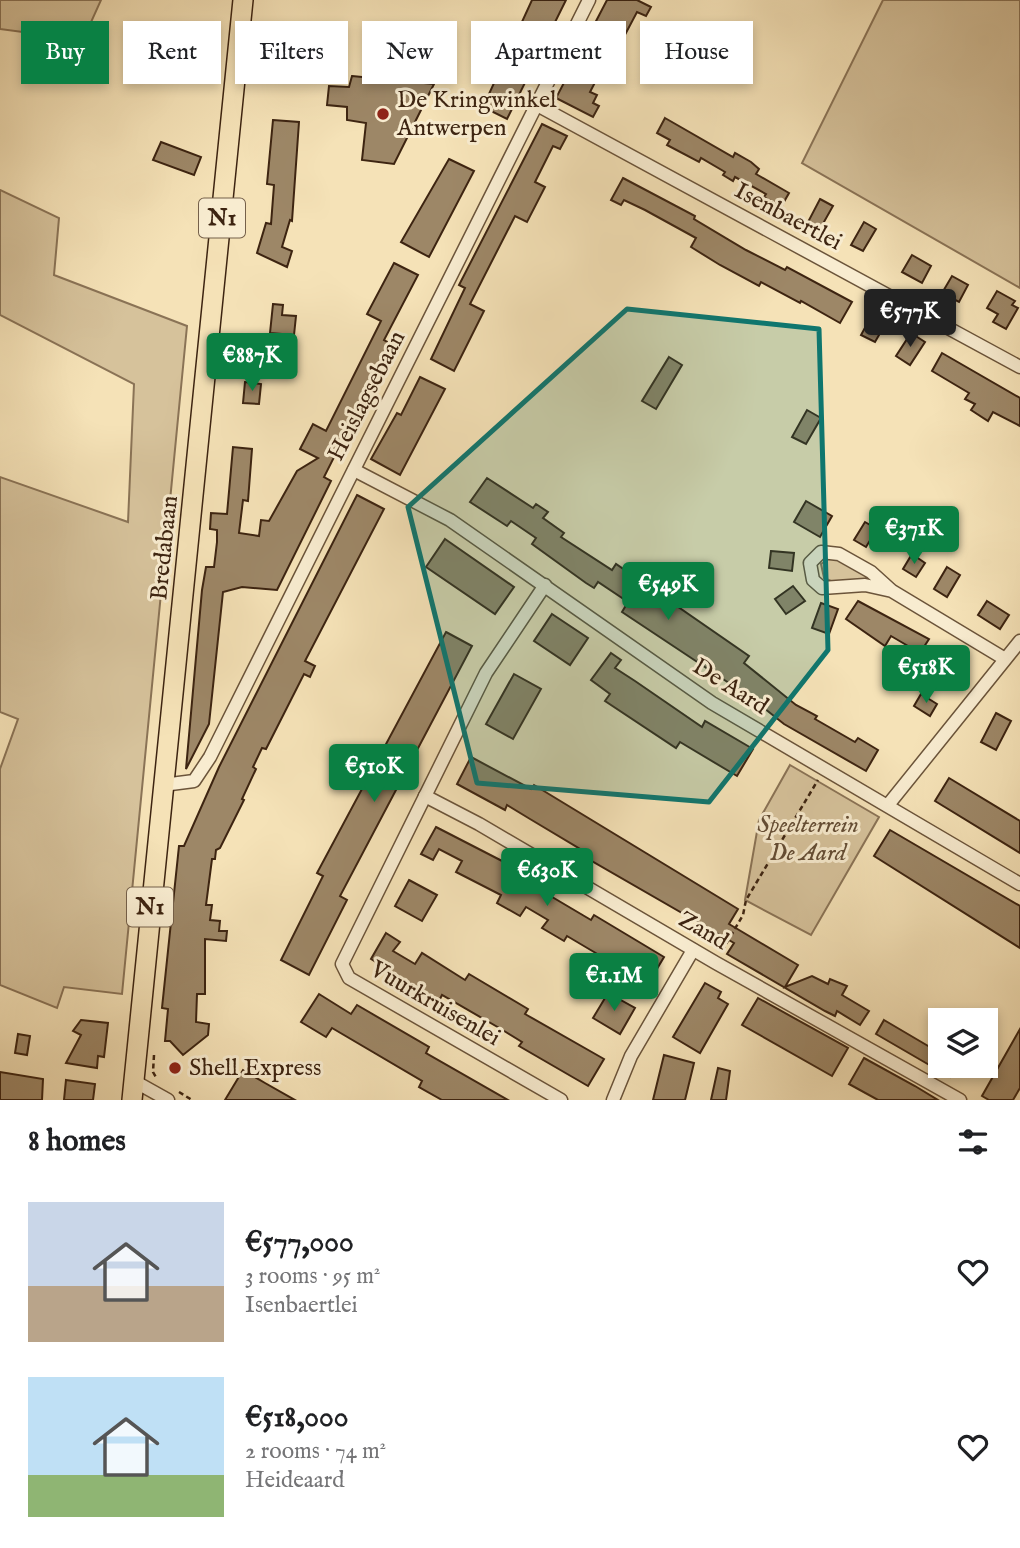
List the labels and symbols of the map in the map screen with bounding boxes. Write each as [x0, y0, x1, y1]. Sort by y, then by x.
place label: De Kringwinkel Antwerpen [396, 85, 557, 144]
marker: De Kringwinkel Antwerpen [375, 106, 391, 122]
street label: Isenbaertlei [729, 176, 847, 258]
road number: N1 [199, 198, 245, 238]
pin: €577K [861, 290, 959, 349]
street label: Heislagsebaan [321, 326, 413, 466]
pin: €887K [203, 334, 301, 393]
street label: Bredabaan [144, 494, 186, 602]
pin: €371K [865, 506, 963, 566]
pin: €549K [619, 562, 717, 622]
pin: €518K [877, 646, 975, 705]
street label: De Aard [686, 652, 774, 722]
pin: €510K [325, 744, 423, 804]
park label: Speelterrein De Aard [757, 810, 859, 869]
pin: €630K [498, 848, 596, 908]
road number: N1 [127, 888, 173, 926]
street label: Zand [672, 904, 734, 958]
street label: Vuurkruisenlei [363, 954, 506, 1054]
pin: €1.1M [565, 954, 663, 1013]
place label: Shell Express [189, 1053, 321, 1084]
marker: Shell Express [167, 1060, 183, 1076]

